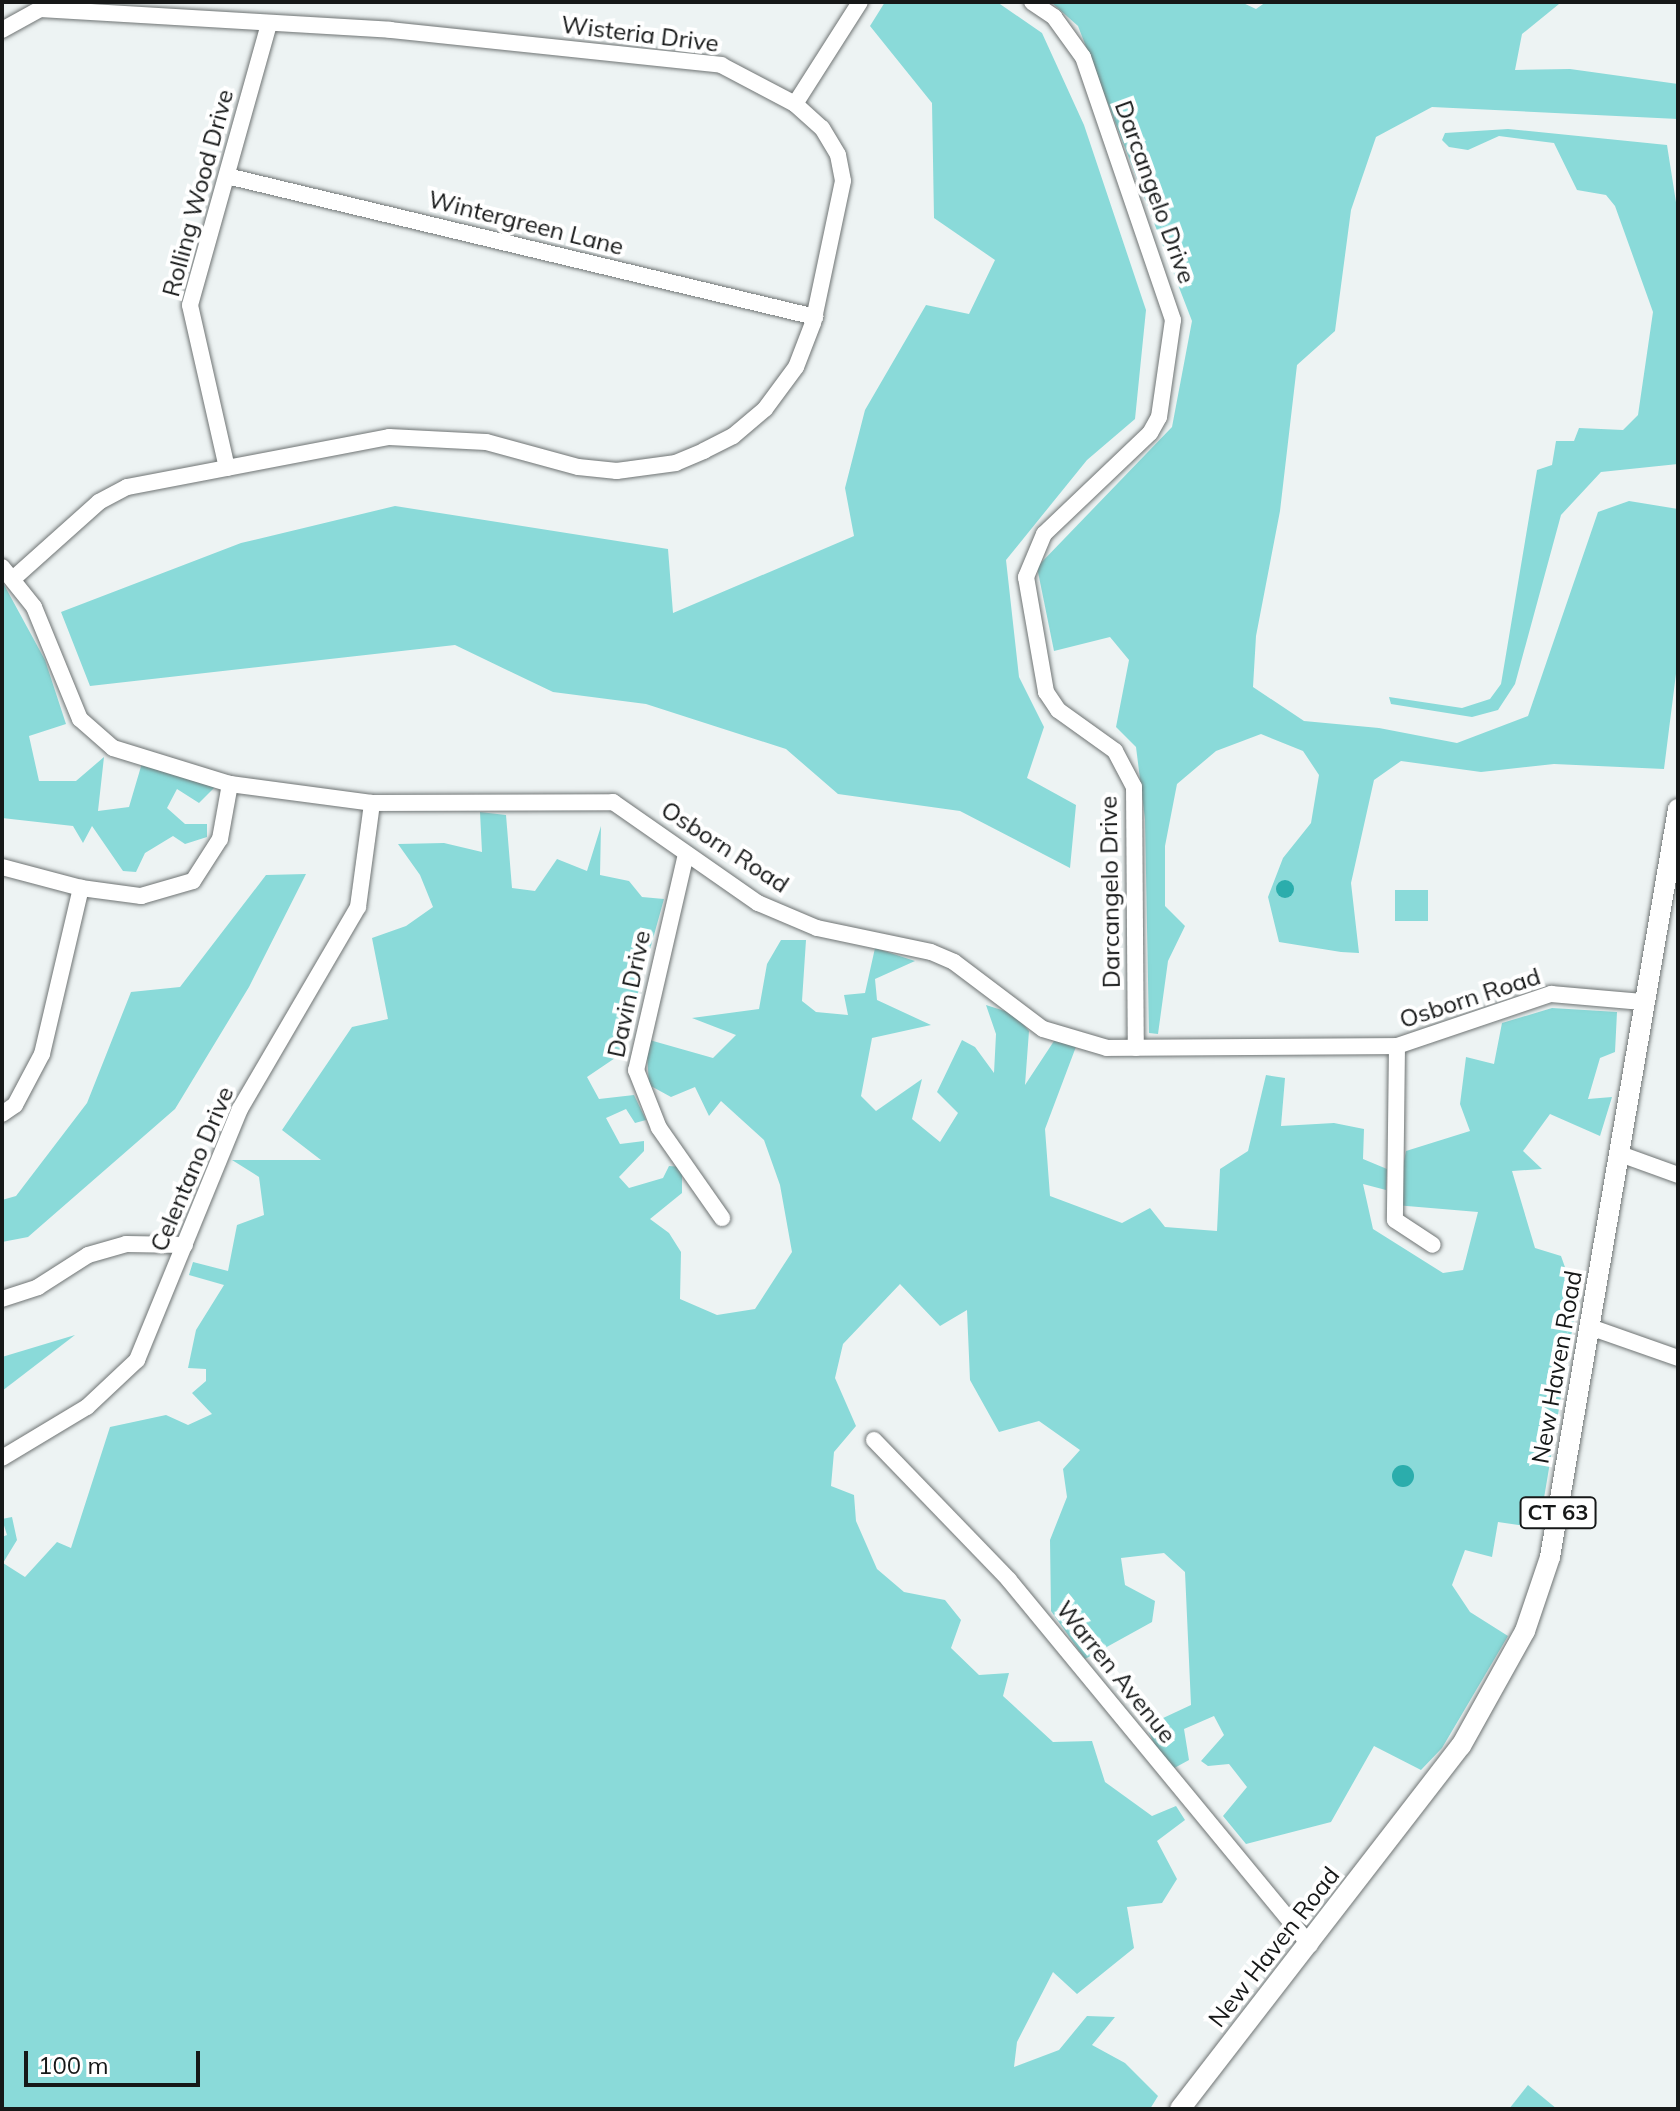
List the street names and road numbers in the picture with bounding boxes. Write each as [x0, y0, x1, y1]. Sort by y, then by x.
street label: Wisteria Drive [560, 10, 720, 58]
street label: Rolling Wood Drive [156, 86, 240, 300]
street label: Darcangelo Drive [1109, 97, 1201, 287]
street label: Wintergreen Lane [425, 185, 627, 261]
street label: Osborn Road [656, 795, 794, 899]
street label: Darcangelo Drive [1094, 796, 1126, 988]
street label: Davin Drive [602, 928, 656, 1060]
street label: Osborn Road [1396, 962, 1544, 1034]
street label: Celentano Drive [144, 1082, 240, 1256]
street label: New Haven Road [1526, 1268, 1588, 1466]
road number: CT 63 [1518, 1495, 1598, 1531]
street label: Warren Avenue [1050, 1595, 1182, 1749]
street label: New Haven Road [1203, 1861, 1345, 2033]

